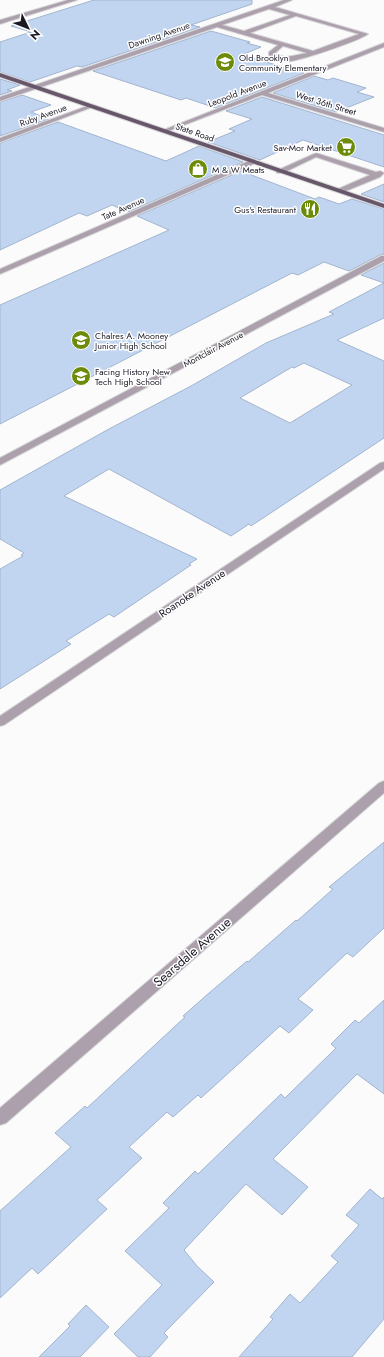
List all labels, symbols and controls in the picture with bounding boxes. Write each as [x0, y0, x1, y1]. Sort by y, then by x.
north arrow [8, 8, 48, 48]
street label: Dawning Avenue [127, 18, 192, 52]
text: N [26, 26, 44, 43]
school or university icon: Old Brooklyn Community Elementary [214, 51, 236, 73]
place label: Old Brooklyn Community Elementary [239, 51, 327, 74]
street label: Leopold Avenue [206, 76, 268, 110]
street label: West 36th Street [294, 88, 359, 119]
street label: Ruby Avenue [18, 100, 69, 130]
street label: State Road [174, 119, 216, 145]
supermarket icon: Sav-Mor Market [335, 136, 357, 158]
place label: Sav-Mor Market [274, 141, 333, 154]
shop icon: M & W Meats [187, 158, 209, 180]
place label: M & W Meats [212, 163, 265, 176]
street label: Tate Avenue [100, 193, 147, 223]
restaurant icon: Gus's Restaurant [299, 198, 321, 220]
place label: Gus's Restaurant [234, 203, 297, 216]
street label: Montclair Avenue [181, 328, 245, 370]
school or university icon: Chalres A. Mooney Junior High School [70, 329, 92, 351]
place label: Chalres A. Mooney Junior High School [94, 329, 168, 352]
school or university icon: Facing History New Tech High School [70, 365, 92, 387]
place label: Facing History New Tech High School [95, 365, 171, 388]
street label: Roanoke Avenue [156, 565, 229, 621]
street label: Searsdale Avenue [149, 913, 235, 991]

